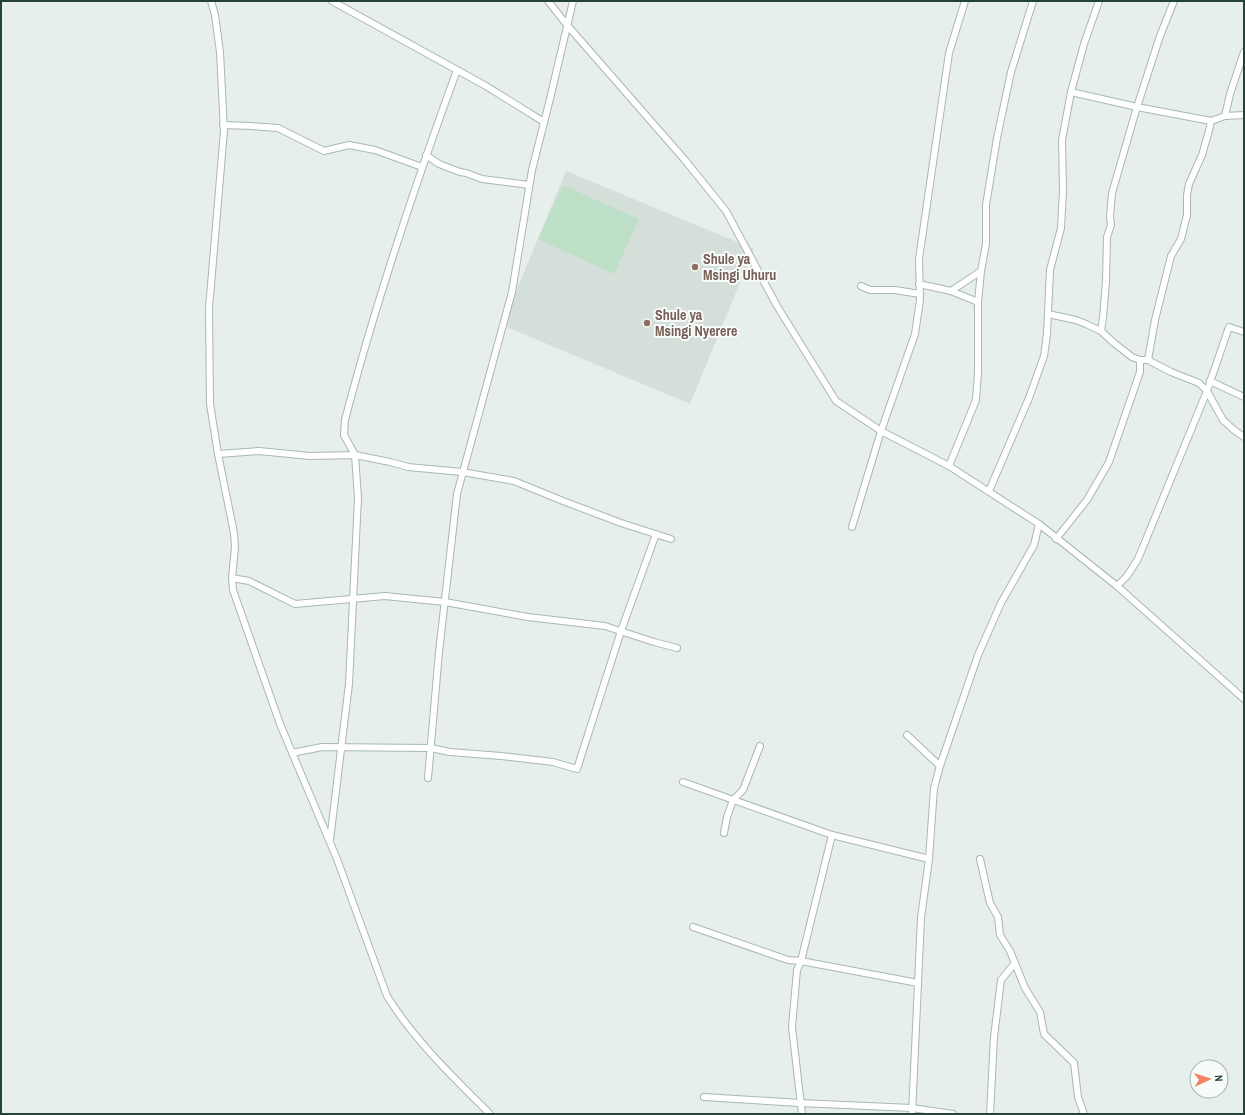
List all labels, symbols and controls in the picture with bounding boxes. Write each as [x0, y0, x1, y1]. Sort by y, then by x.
place label: Shule ya Msingi Uhuru [703, 250, 776, 284]
marker: Shule ya Msingi Uhuru [690, 262, 700, 272]
place label: Shule ya Msingi Nyerere [655, 306, 737, 340]
marker: Shule ya Msingi Nyerere [642, 318, 652, 328]
north arrow [1189, 1059, 1229, 1099]
text: N [1212, 1075, 1226, 1082]

